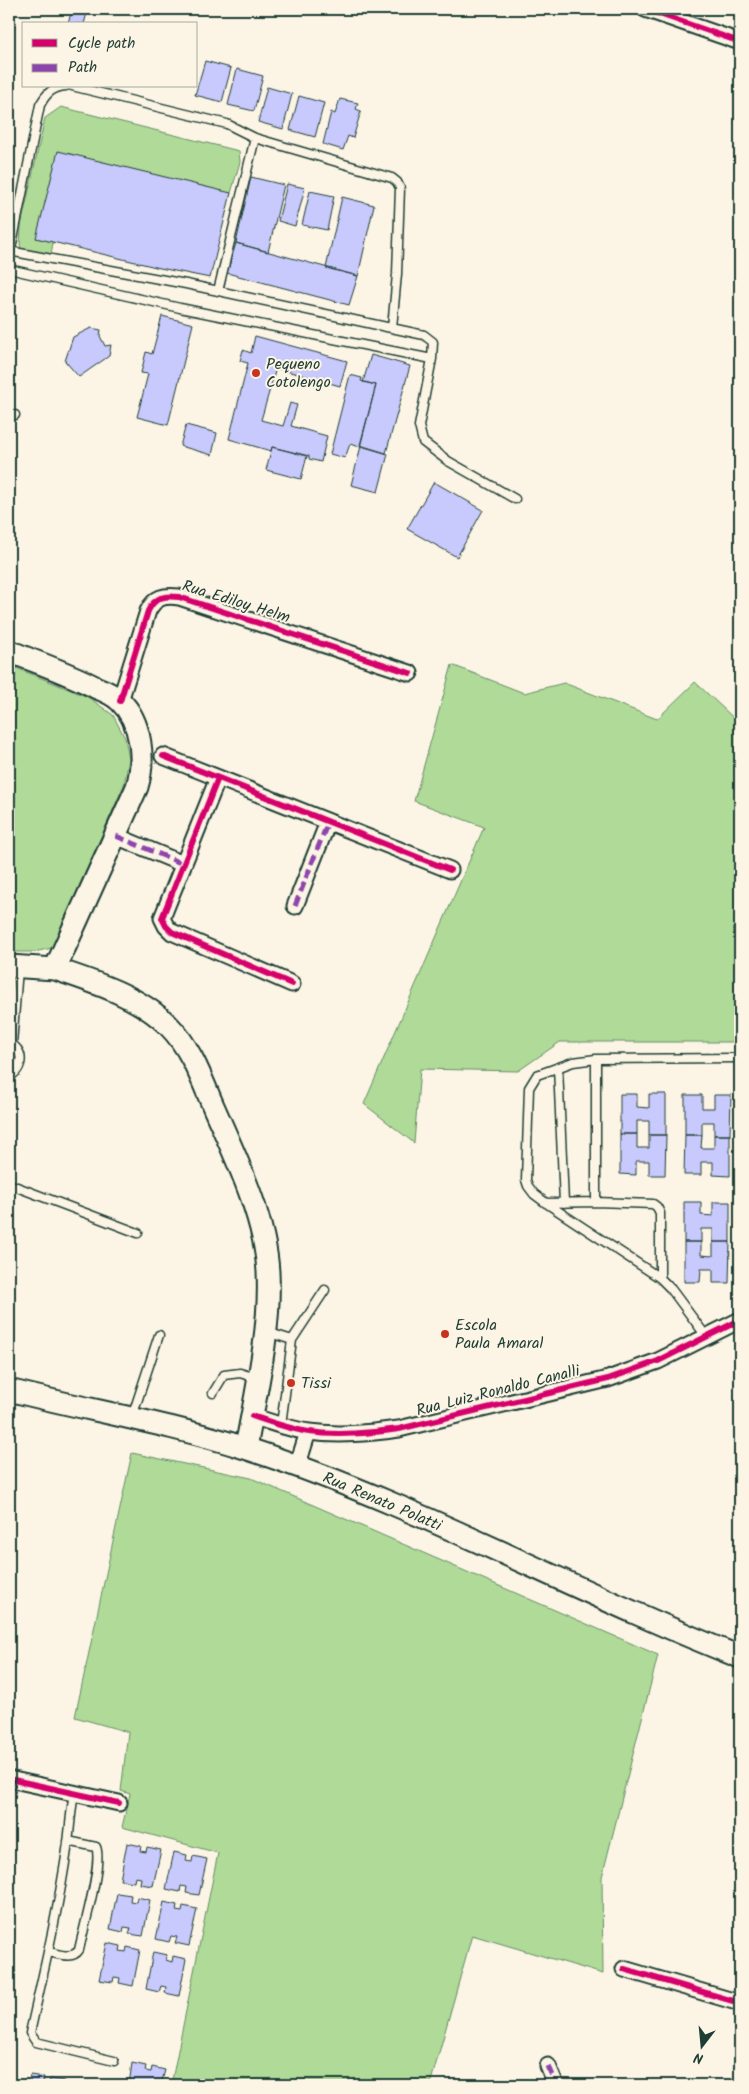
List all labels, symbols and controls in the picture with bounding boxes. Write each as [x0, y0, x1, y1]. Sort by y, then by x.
legend [22, 22, 198, 88]
text: Cycle path [68, 32, 135, 56]
text: Path [68, 56, 97, 80]
place label: Pequeno Cotolengo [266, 352, 331, 395]
marker: Pequeno Cotolengo [250, 367, 262, 379]
street label: Rua Ediloy Helm [179, 574, 293, 630]
place label: Escola Paula Amaral [455, 1313, 543, 1356]
marker: Escola Paula Amaral [439, 1328, 451, 1340]
street label: Rua Luiz Ronaldo Canalli [414, 1358, 583, 1423]
place label: Tissi [301, 1371, 332, 1396]
marker: Tissi [285, 1377, 297, 1389]
street label: Rua Renato Polatti [319, 1466, 446, 1539]
north arrow [676, 2022, 726, 2072]
text: N [691, 2046, 706, 2069]

